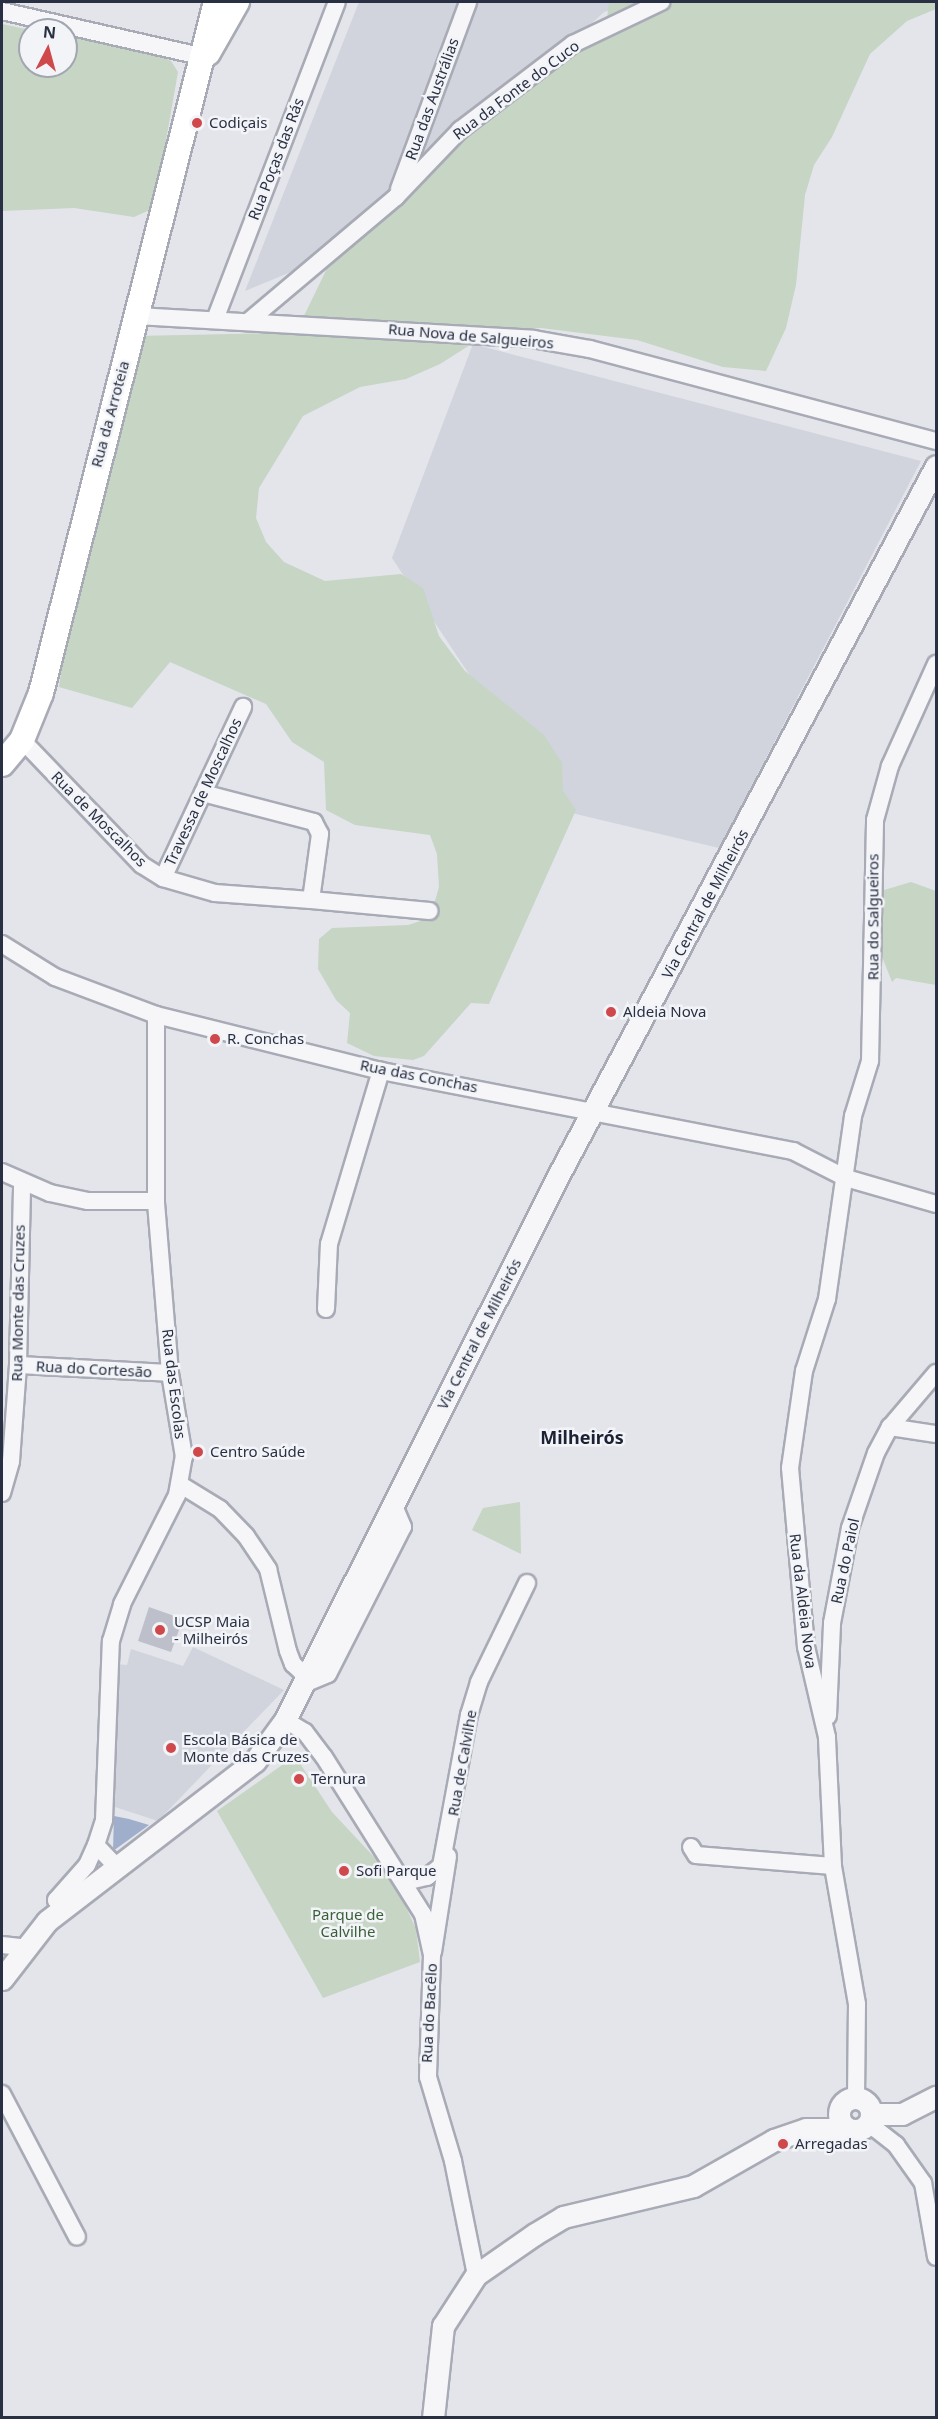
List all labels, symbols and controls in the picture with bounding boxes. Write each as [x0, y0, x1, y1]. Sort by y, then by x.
north arrow [18, 18, 78, 78]
text: N [42, 20, 57, 44]
street label: Rua das Austrálias [402, 35, 462, 163]
street label: Rua da Fonte do Cuco [449, 37, 583, 143]
street label: Rua Poças das Rás [244, 95, 308, 223]
place label: Codiçais [209, 114, 267, 132]
marker: Codiçais [190, 116, 204, 130]
street label: Rua Nova de Salgueiros [387, 320, 555, 352]
street label: Rua da Arroteia [87, 359, 133, 469]
street label: Travessa de Moscalhos [161, 715, 245, 869]
street label: Rua de Moscalhos [48, 768, 150, 870]
street label: Via Central de Milheirós [658, 826, 752, 982]
street label: Rua do Salgueiros [864, 854, 882, 980]
place label: Aldeia Nova [623, 1003, 707, 1021]
marker: Aldeia Nova [604, 1005, 618, 1019]
place label: R. Conchas [227, 1030, 304, 1048]
marker: R. Conchas [208, 1032, 222, 1046]
street label: Rua das Conchas [359, 1056, 479, 1096]
street label: Rua Monte das Cruzes [8, 1224, 28, 1382]
street label: Via Central de Milheirós [433, 1256, 525, 1412]
street label: Rua das Escolas [158, 1328, 190, 1440]
street label: Rua do Cortesão [35, 1357, 153, 1381]
district label: Milheirós [540, 1426, 624, 1448]
place label: Centro Saúde [210, 1443, 305, 1461]
marker: Centro Saúde [191, 1445, 205, 1459]
street label: Rua do Paiol [827, 1516, 863, 1606]
street label: Rua da Aldeia Nova [786, 1532, 820, 1670]
place label: UCSP Maia - Milheirós [174, 1612, 250, 1647]
marker: UCSP Maia - Milheirós [151, 1621, 169, 1639]
street label: Rua de Calvilhe [444, 1709, 480, 1817]
place label: Escola Básica de Monte das Cruzes [183, 1730, 309, 1765]
marker: Escola Básica de Monte das Cruzes [164, 1741, 178, 1755]
place label: Ternura [311, 1770, 366, 1788]
marker: Ternura [292, 1772, 306, 1786]
place label: Sofi Parque [356, 1862, 437, 1880]
marker: Sofi Parque [337, 1864, 351, 1878]
park label: Parque de Calvilhe [312, 1905, 384, 1940]
street label: Rua do Bacêlo [417, 1963, 441, 2063]
place label: Arregadas [795, 2135, 868, 2153]
marker: Arregadas [776, 2137, 790, 2151]

